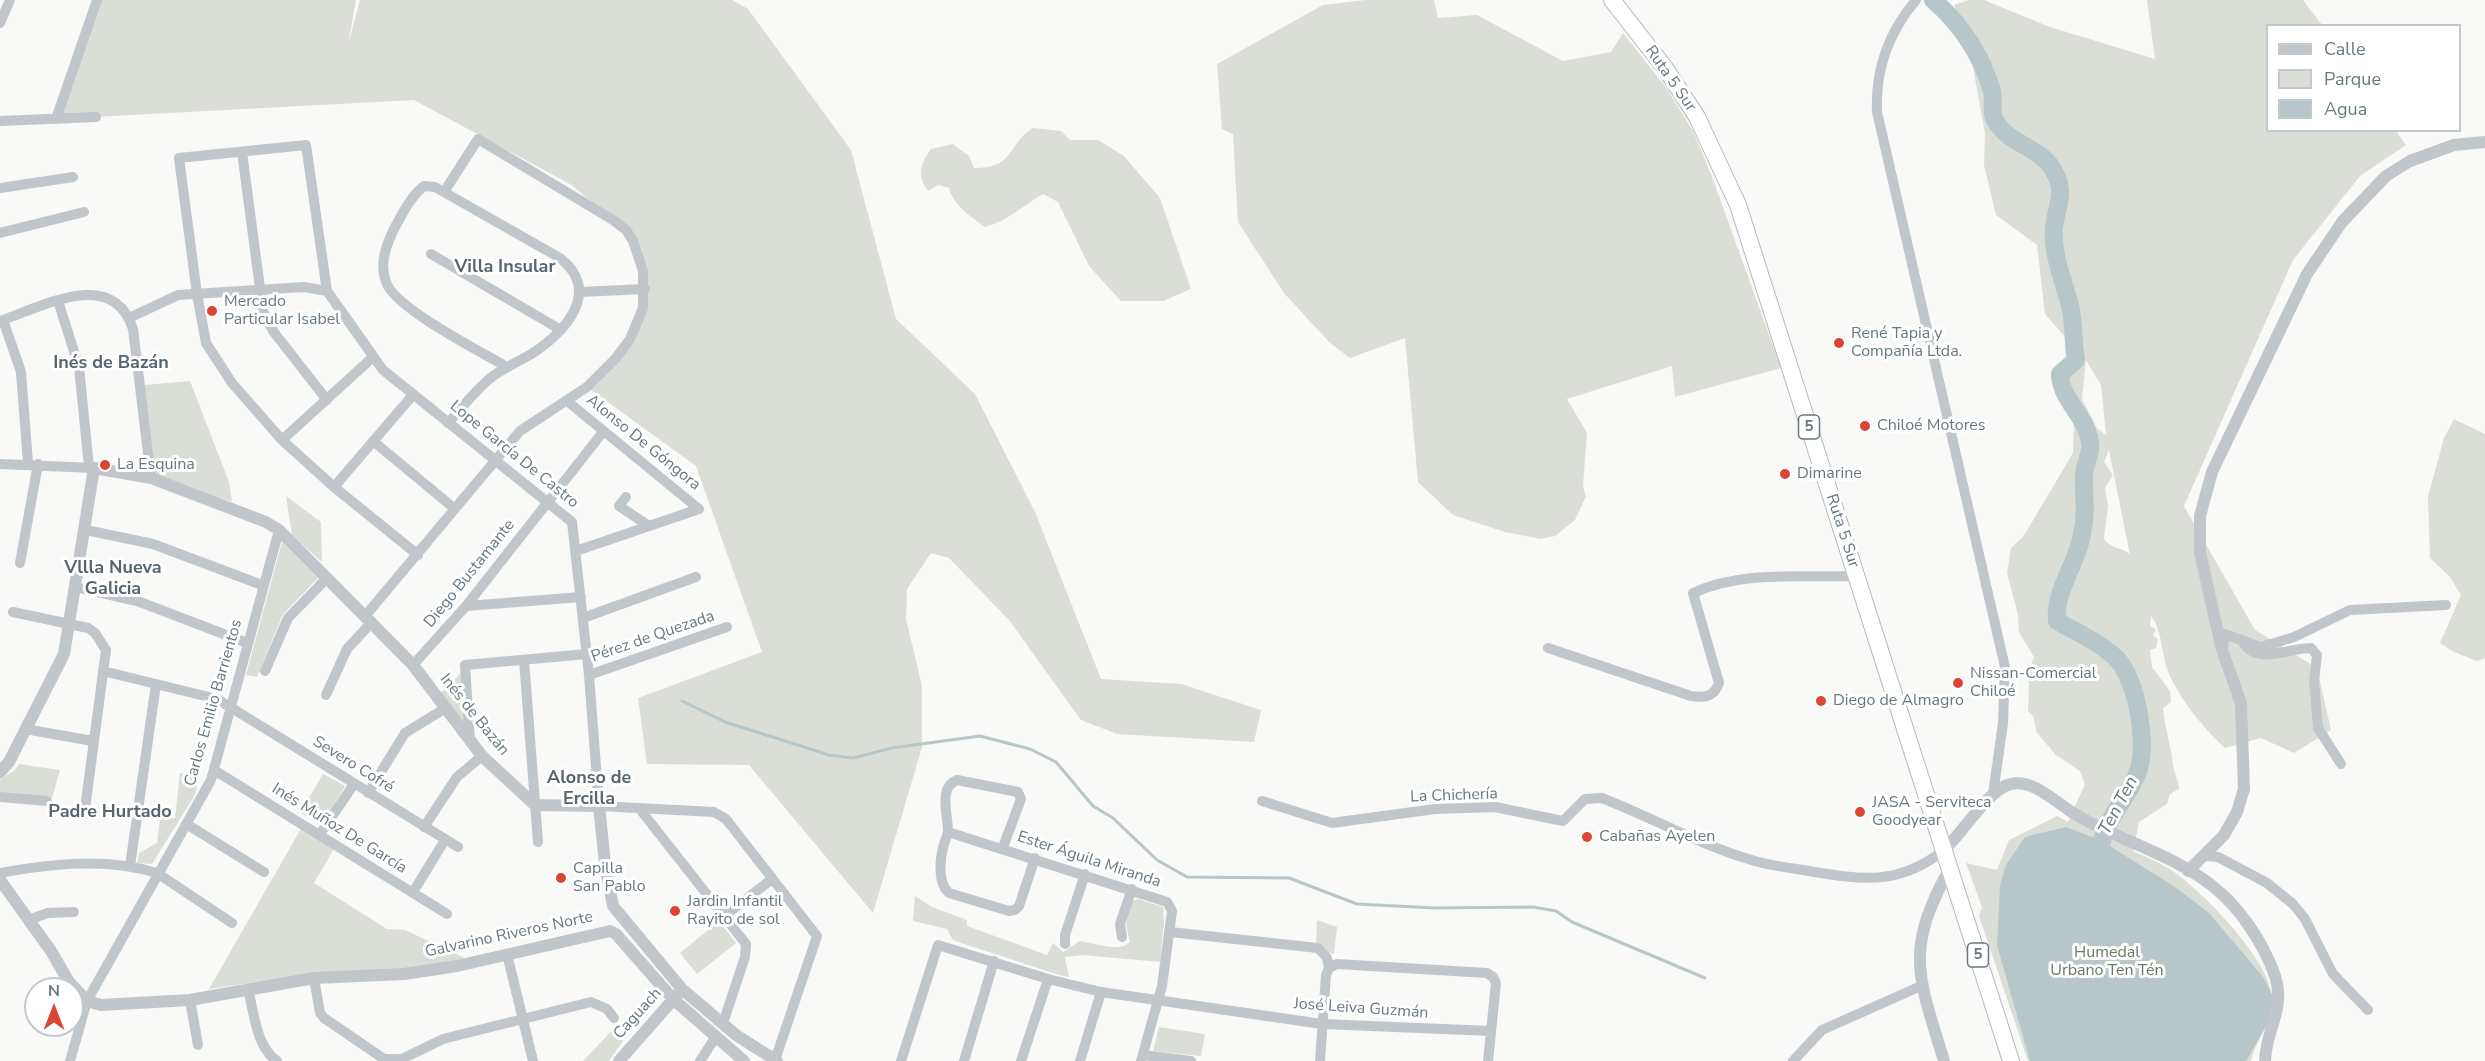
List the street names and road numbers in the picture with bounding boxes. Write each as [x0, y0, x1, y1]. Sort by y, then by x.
street label: Ruta 5 Sur [1640, 42, 1700, 116]
street label: Alonso De Góngora [582, 391, 704, 495]
street label: Lope García De Castro [446, 397, 582, 513]
road number: 5 [1798, 415, 1820, 439]
street label: Ruta 5 Sur [1821, 492, 1863, 570]
street label: Diego Bustamante [421, 516, 519, 632]
street label: Pérez de Quezada [589, 607, 717, 667]
street label: Carlos Emilio Barrientos [181, 617, 247, 789]
street label: Inés de Bazán [435, 670, 513, 760]
street label: Severo Cofré [309, 732, 397, 798]
street label: Inés Muñoz De García [268, 780, 410, 878]
street label: La Chichería [1410, 785, 1498, 807]
street label: Ester Águila Miranda [1015, 828, 1163, 892]
street label: Galvarino Riveros Norte [423, 908, 595, 962]
road number: 5 [1968, 943, 1988, 967]
street label: Caguach [610, 984, 666, 1044]
street label: José Leiva Guzmán [1293, 995, 1429, 1023]

